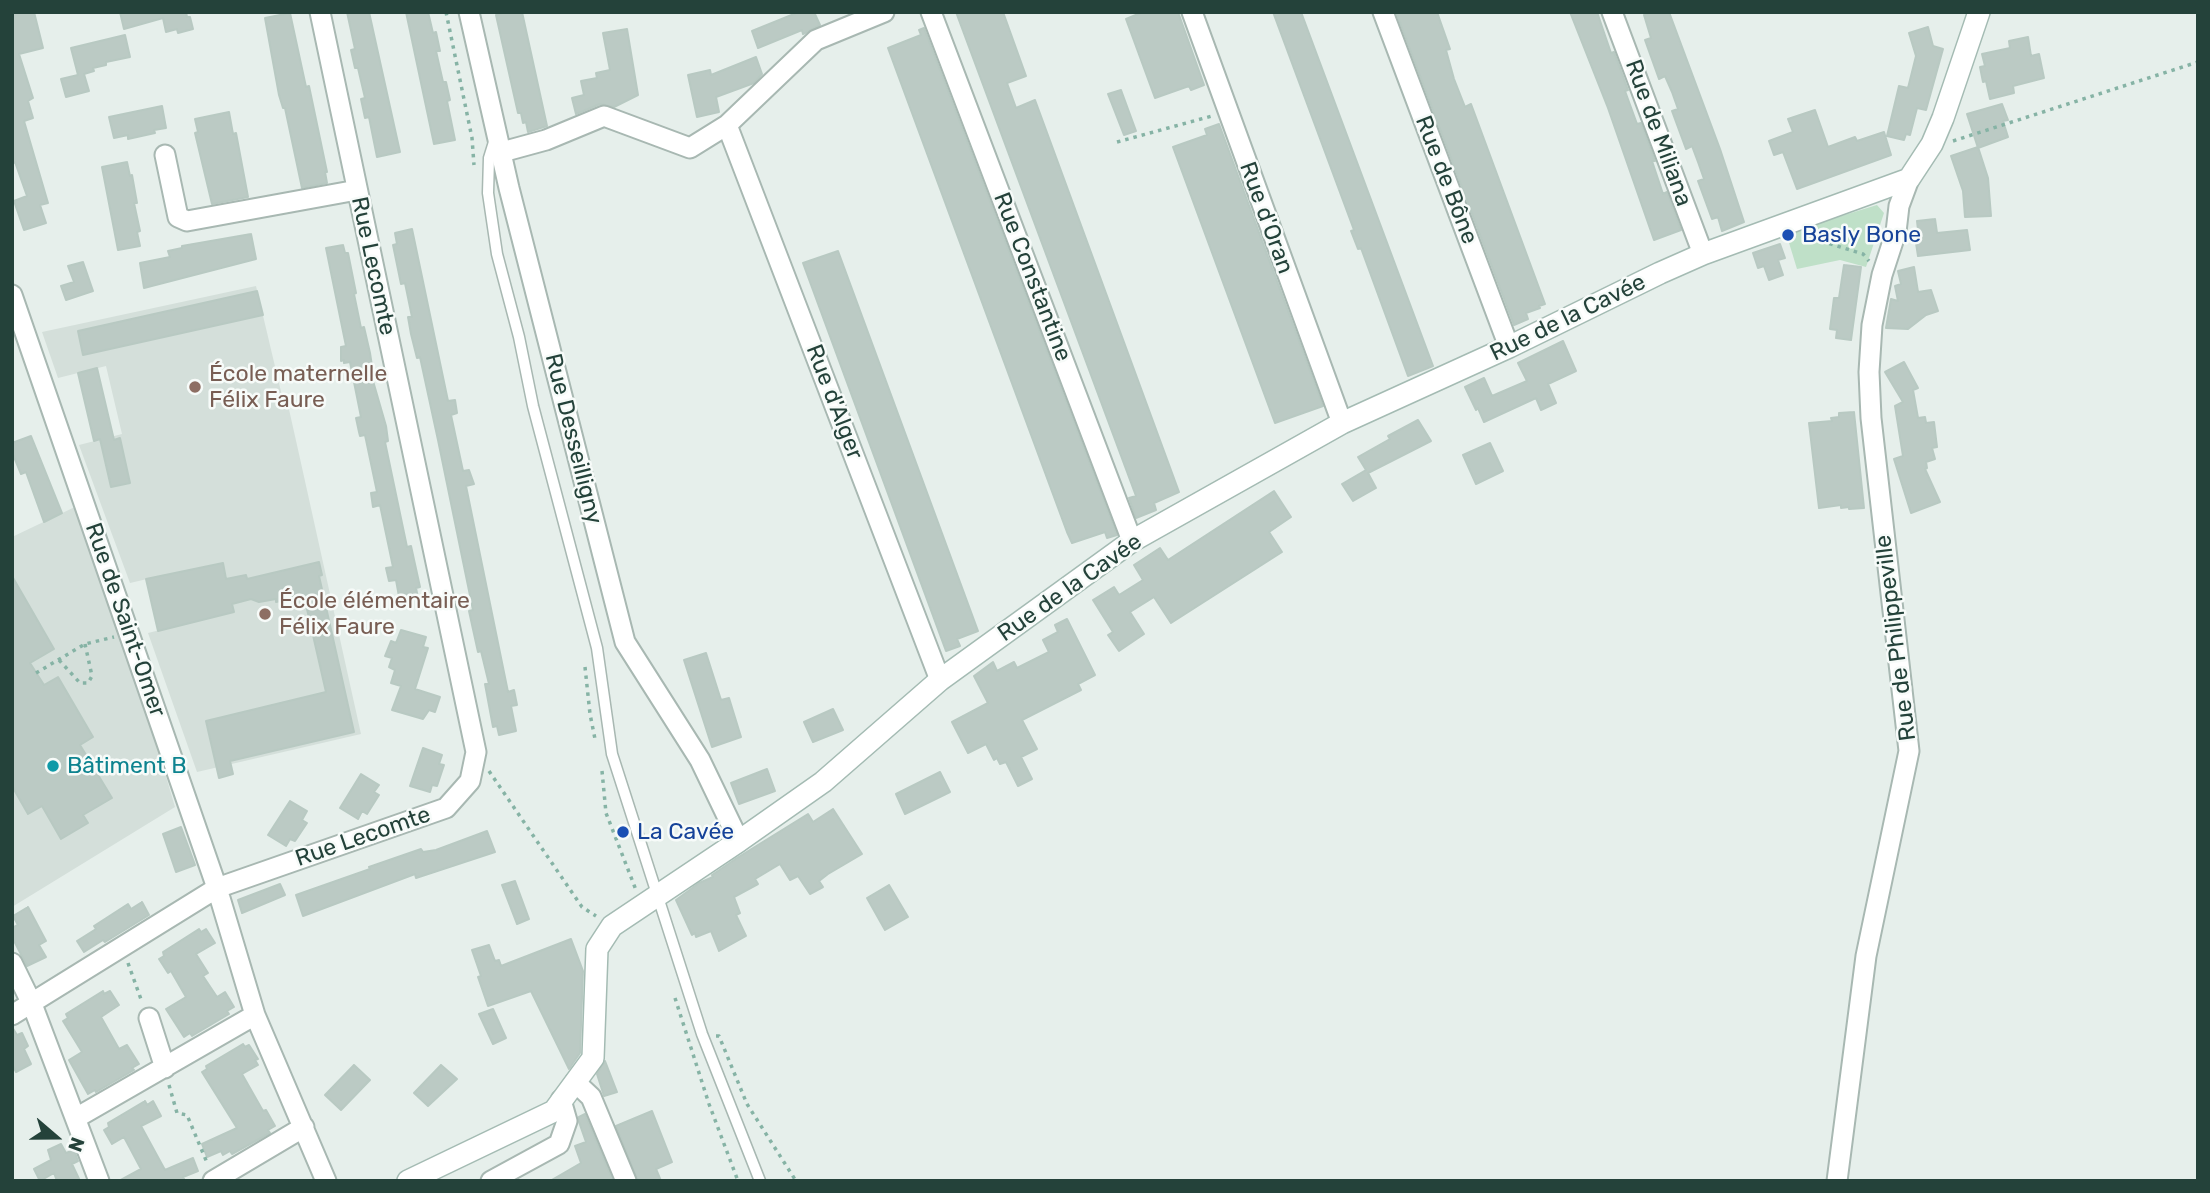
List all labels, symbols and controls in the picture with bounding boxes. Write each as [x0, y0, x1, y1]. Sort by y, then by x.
street label: Rue de Miliana [1619, 56, 1697, 210]
street label: Rue de Bône [1409, 112, 1483, 248]
street label: Rue d'Oran [1233, 158, 1299, 278]
street label: Rue Constantine [987, 189, 1077, 365]
street label: Rue Lecomte [345, 194, 401, 338]
place label: Basly Bone [1802, 221, 1921, 249]
marker: Basly Bone [1780, 227, 1796, 243]
street label: Rue de la Cavée [1486, 268, 1650, 368]
street label: Rue d'Alger [799, 341, 869, 463]
street label: Rue Desseilligny [538, 351, 608, 527]
place label: École maternelle Félix Faure [209, 360, 387, 414]
marker: École maternelle Félix Faure [187, 379, 203, 395]
street label: Rue de Saint-Omer [79, 519, 171, 721]
street label: Rue de la Cavée [993, 528, 1147, 648]
street label: Rue de Philippeville [1870, 533, 1922, 743]
place label: École élémentaire Félix Faure [279, 587, 470, 641]
marker: École élémentaire Félix Faure [257, 606, 273, 622]
place label: Bâtiment B [67, 752, 187, 780]
marker: Bâtiment B [45, 758, 61, 774]
street label: Rue Lecomte [292, 801, 434, 873]
place label: La Cavée [637, 818, 734, 846]
marker: La Cavée [615, 824, 631, 840]
north arrow [21, 1102, 91, 1172]
text: N [63, 1134, 89, 1155]

